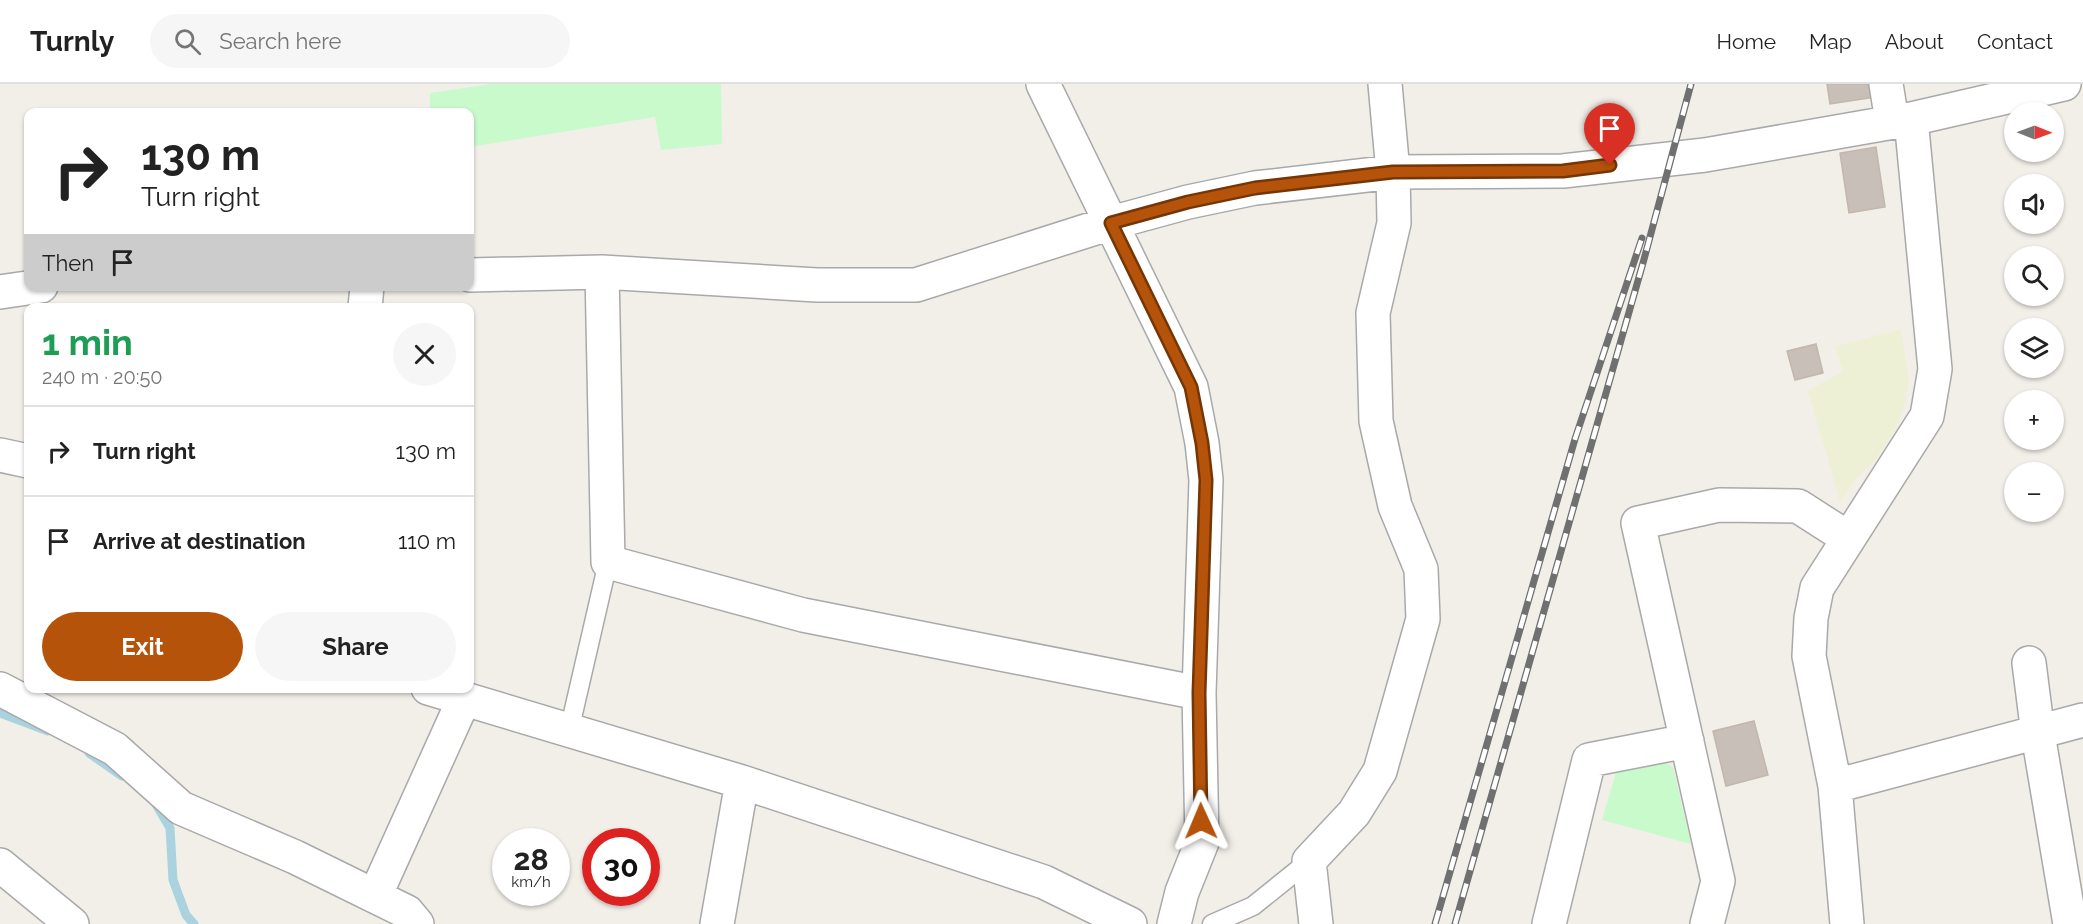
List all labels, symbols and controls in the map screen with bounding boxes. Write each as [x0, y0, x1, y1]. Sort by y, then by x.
search box [150, 14, 570, 68]
text: Turnly [30, 25, 114, 58]
icon: search [171, 25, 204, 58]
text: Search here [219, 28, 341, 54]
text: Home [1717, 29, 1776, 54]
text: Map [1809, 29, 1852, 54]
text: About [1885, 29, 1944, 54]
text: Contact [1977, 29, 2053, 54]
north arrow [2004, 102, 2064, 162]
map controls [2004, 102, 2064, 522]
pin [1584, 103, 1635, 165]
icon: arrive [1593, 112, 1626, 145]
text: 130 m [141, 131, 260, 180]
icon: right [42, 132, 120, 210]
button: sound [2004, 174, 2064, 234]
text: Turn right [141, 181, 260, 212]
icon: arrive [106, 246, 139, 279]
button: search [2004, 246, 2064, 306]
text: Then [42, 250, 94, 276]
button: layers [2004, 318, 2064, 378]
text: 1 min [42, 321, 133, 363]
button: close [393, 323, 456, 386]
text: 240 m · 20:50 [42, 365, 163, 389]
button: + [2004, 390, 2064, 450]
icon: right [42, 435, 75, 468]
text: Turn right [93, 438, 196, 464]
text: 130 m [396, 438, 456, 464]
button: − [2004, 462, 2064, 522]
icon: arrive [42, 525, 75, 558]
text: Arrive at destination [93, 528, 306, 554]
text: 110 m [398, 528, 456, 554]
button: Exit [42, 612, 243, 681]
button: Share [255, 612, 456, 681]
position arrow [1169, 789, 1233, 853]
speed limit sign: 30 [582, 828, 660, 906]
text: 28 [513, 842, 549, 877]
text: km/h [511, 873, 551, 891]

